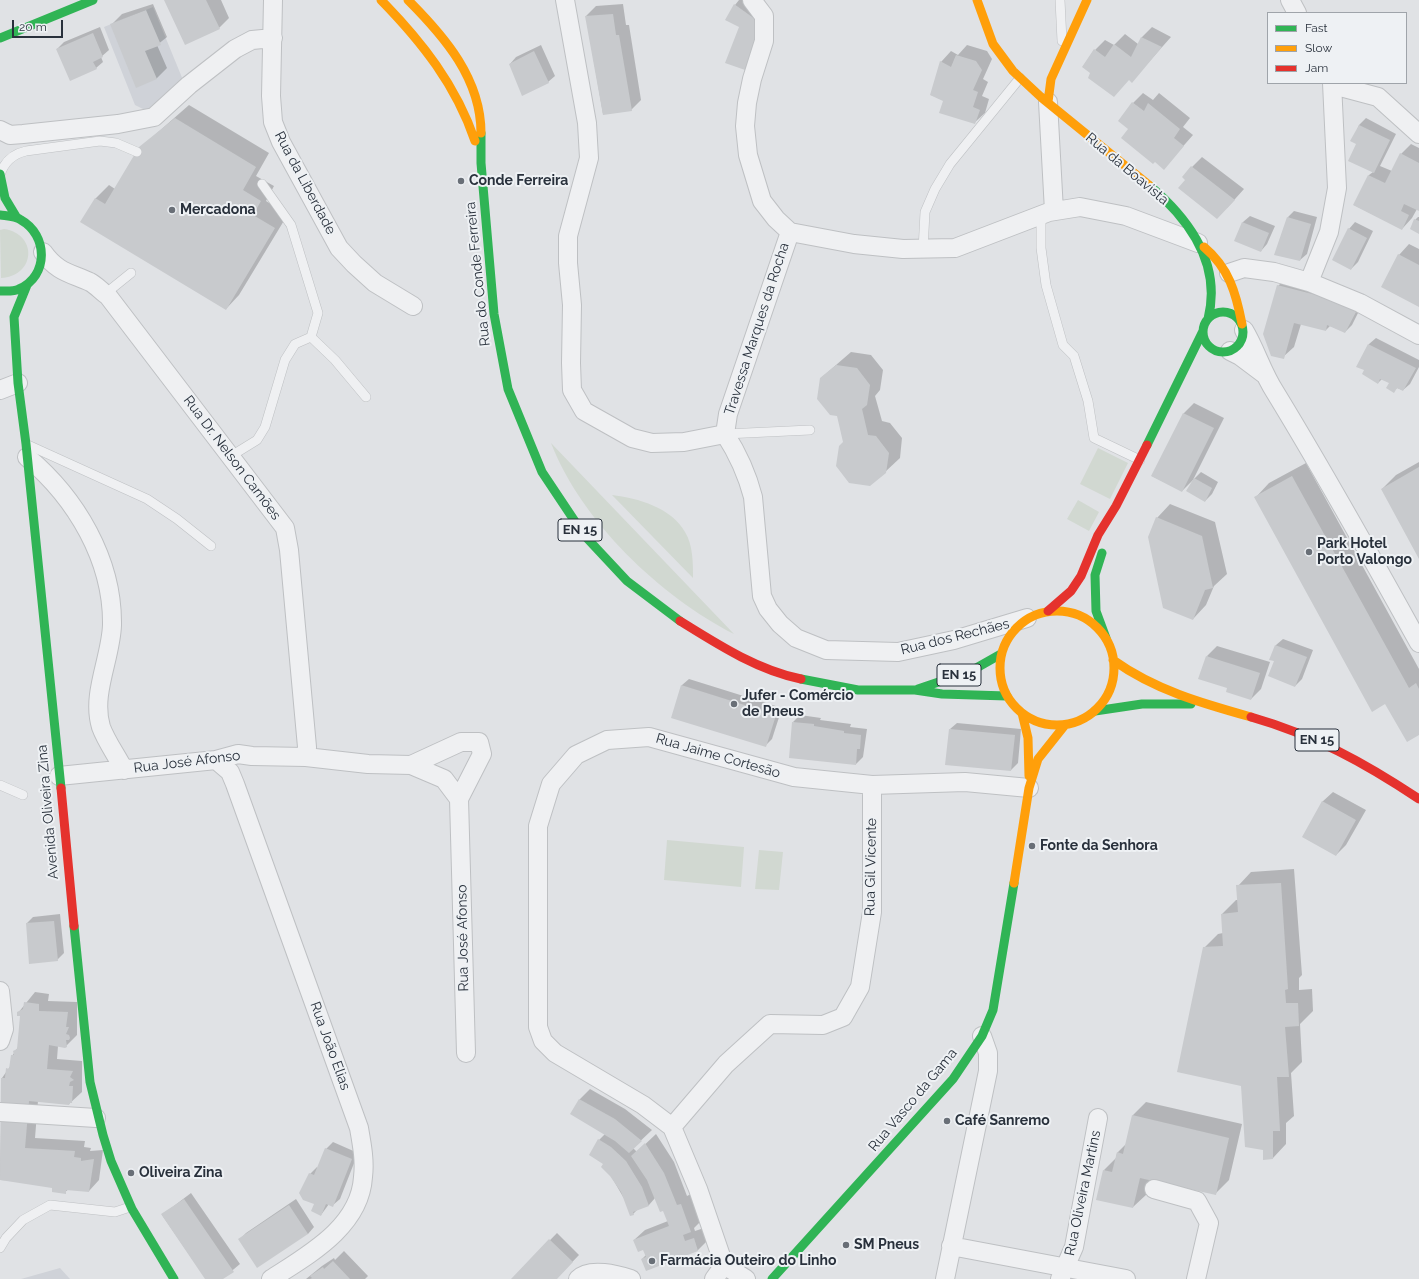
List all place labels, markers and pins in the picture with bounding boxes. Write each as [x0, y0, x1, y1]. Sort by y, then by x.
place label: Conde Ferreira [469, 173, 568, 189]
marker: Conde Ferreira [456, 176, 466, 186]
place label: Mercadona [180, 202, 256, 218]
marker: Mercadona [167, 205, 177, 215]
place label: Park Hotel Porto Valongo [1317, 536, 1412, 568]
marker: Park Hotel Porto Valongo [1304, 547, 1314, 557]
place label: Jufer - Comércio de Pneus [742, 688, 854, 720]
marker: Jufer - Comércio de Pneus [729, 699, 739, 709]
place label: Fonte da Senhora [1040, 838, 1158, 854]
marker: Fonte da Senhora [1027, 841, 1037, 851]
place label: Café Sanremo [955, 1113, 1050, 1129]
marker: Café Sanremo [942, 1116, 952, 1126]
place label: Oliveira Zina [139, 1165, 223, 1181]
marker: Oliveira Zina [126, 1168, 136, 1178]
place label: SM Pneus [854, 1237, 919, 1253]
marker: SM Pneus [841, 1240, 851, 1250]
place label: Farmácia Outeiro do Linho [660, 1253, 836, 1269]
marker: Farmácia Outeiro do Linho [647, 1256, 657, 1266]

